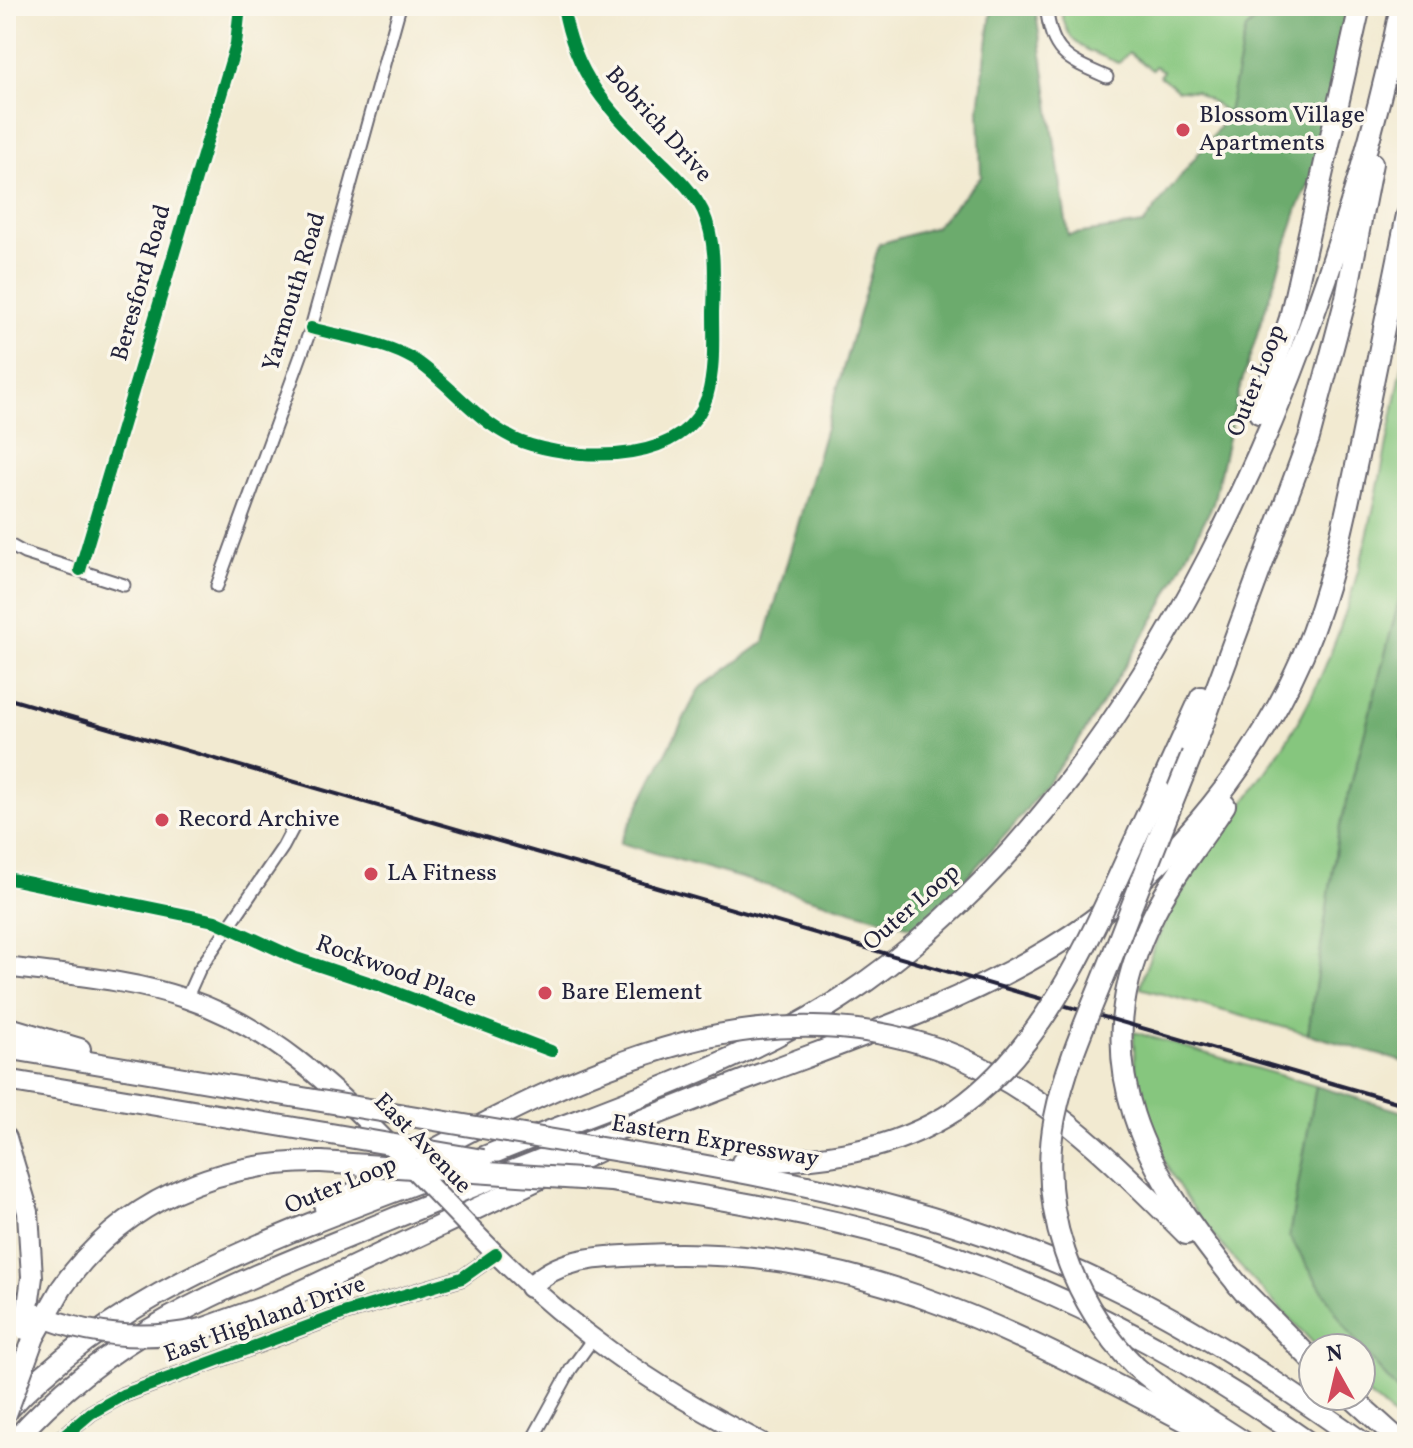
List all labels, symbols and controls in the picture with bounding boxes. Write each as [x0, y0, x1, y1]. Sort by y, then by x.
street label: Bobrich Drive [597, 59, 719, 191]
place label: Blossom Village Apartments [1199, 99, 1365, 161]
marker: Blossom Village Apartments [1174, 121, 1192, 139]
street label: Beresford Road [103, 201, 181, 365]
street label: Yarmouth Road [255, 208, 335, 376]
street label: Outer Loop [1219, 320, 1295, 442]
place label: Record Archive [178, 803, 340, 837]
marker: Record Archive [153, 811, 171, 829]
street label: Outer Loop [856, 856, 968, 960]
place label: LA Fitness [387, 857, 497, 891]
marker: LA Fitness [362, 865, 380, 883]
street label: Rockwood Place [311, 927, 481, 1017]
place label: Bare Element [561, 976, 702, 1010]
marker: Bare Element [536, 984, 554, 1002]
street label: East Avenue [365, 1086, 479, 1202]
street label: Eastern Expressway [608, 1107, 822, 1177]
street label: Outer Loop [280, 1148, 402, 1224]
street label: East Highland Drive [160, 1268, 370, 1372]
north arrow [1297, 1332, 1377, 1412]
text: N [1324, 1338, 1345, 1371]

